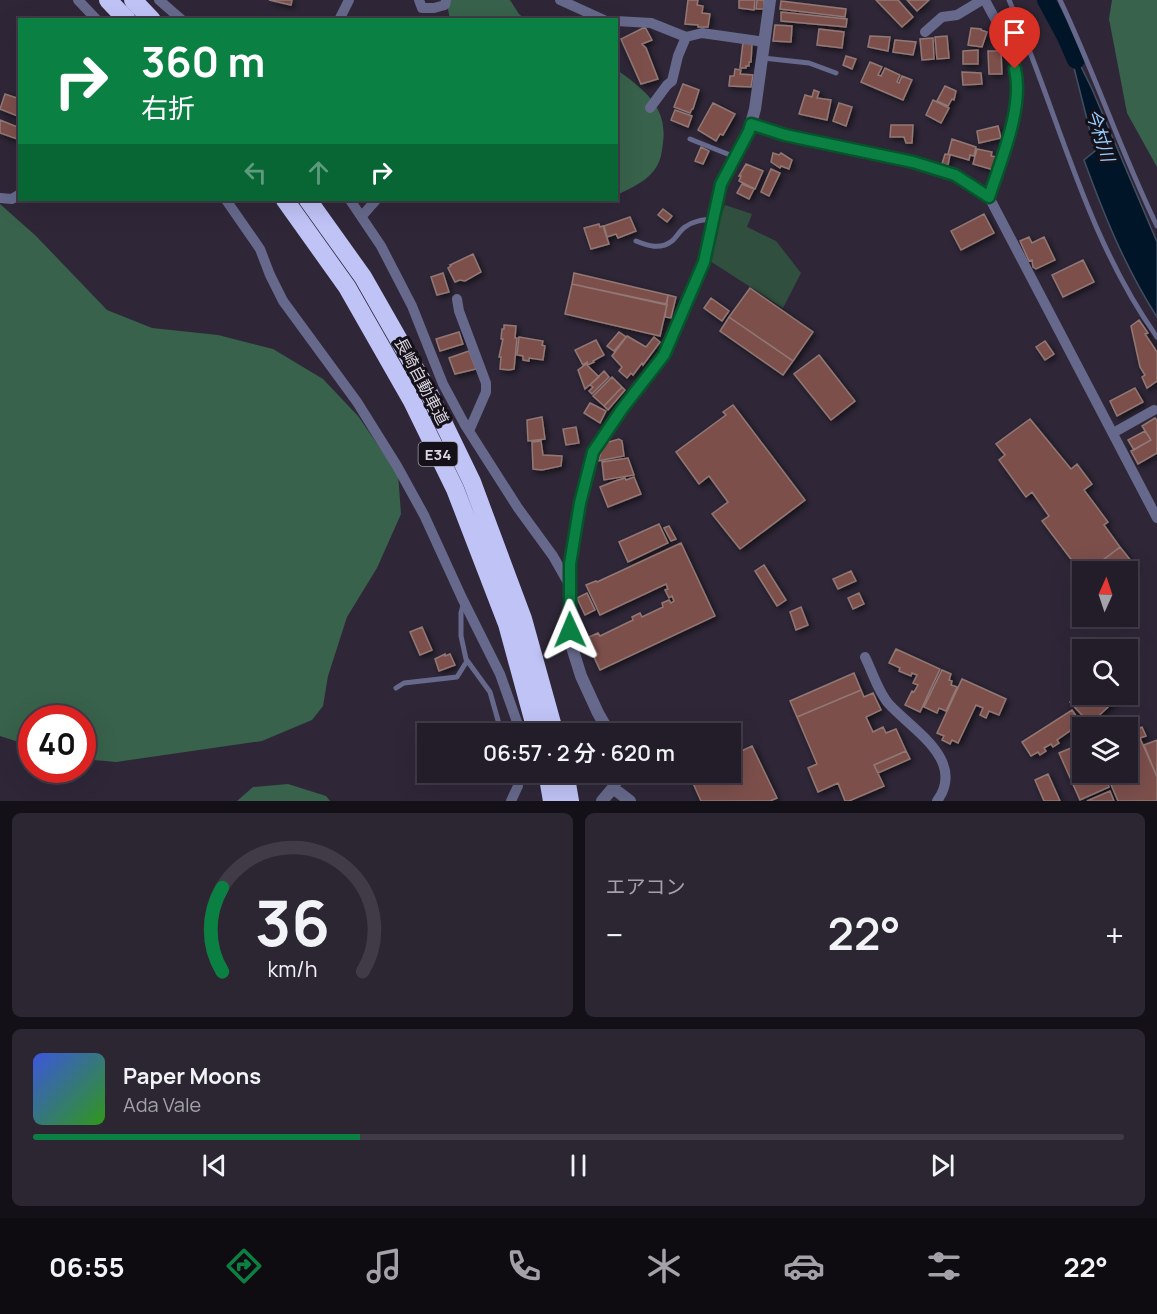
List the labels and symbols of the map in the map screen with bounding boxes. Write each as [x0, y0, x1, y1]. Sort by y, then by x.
pin [989, 7, 1040, 69]
water label: 今村川 [1081, 106, 1121, 166]
street label: 長崎自動車道 [390, 333, 454, 429]
road number: E34 [418, 442, 458, 466]
north arrow [1072, 561, 1138, 627]
position arrow [538, 598, 602, 662]
speed limit sign: 40 [18, 705, 96, 783]

